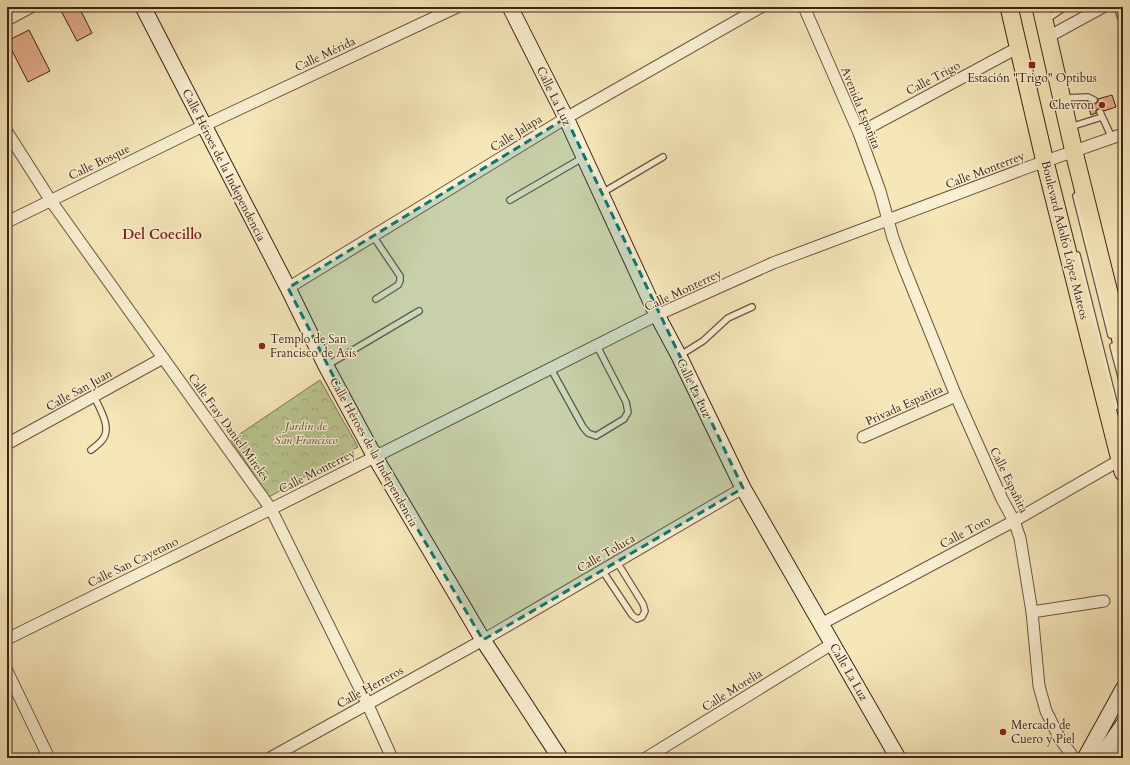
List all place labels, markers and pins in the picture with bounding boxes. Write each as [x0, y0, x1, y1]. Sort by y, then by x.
marker: Estación "Trigo" Optibus [1027, 60, 1037, 70]
place label: Estación "Trigo" Optibus [967, 70, 1097, 86]
place label: Chevron [1049, 97, 1094, 113]
marker: Chevron [1097, 100, 1107, 110]
place label: Templo de San Francisco de Asís [270, 331, 356, 361]
marker: Templo de San Francisco de Asís [257, 341, 267, 351]
place label: Mercado de Cuero y Piel [1011, 717, 1075, 747]
marker: Mercado de Cuero y Piel [998, 727, 1008, 737]

